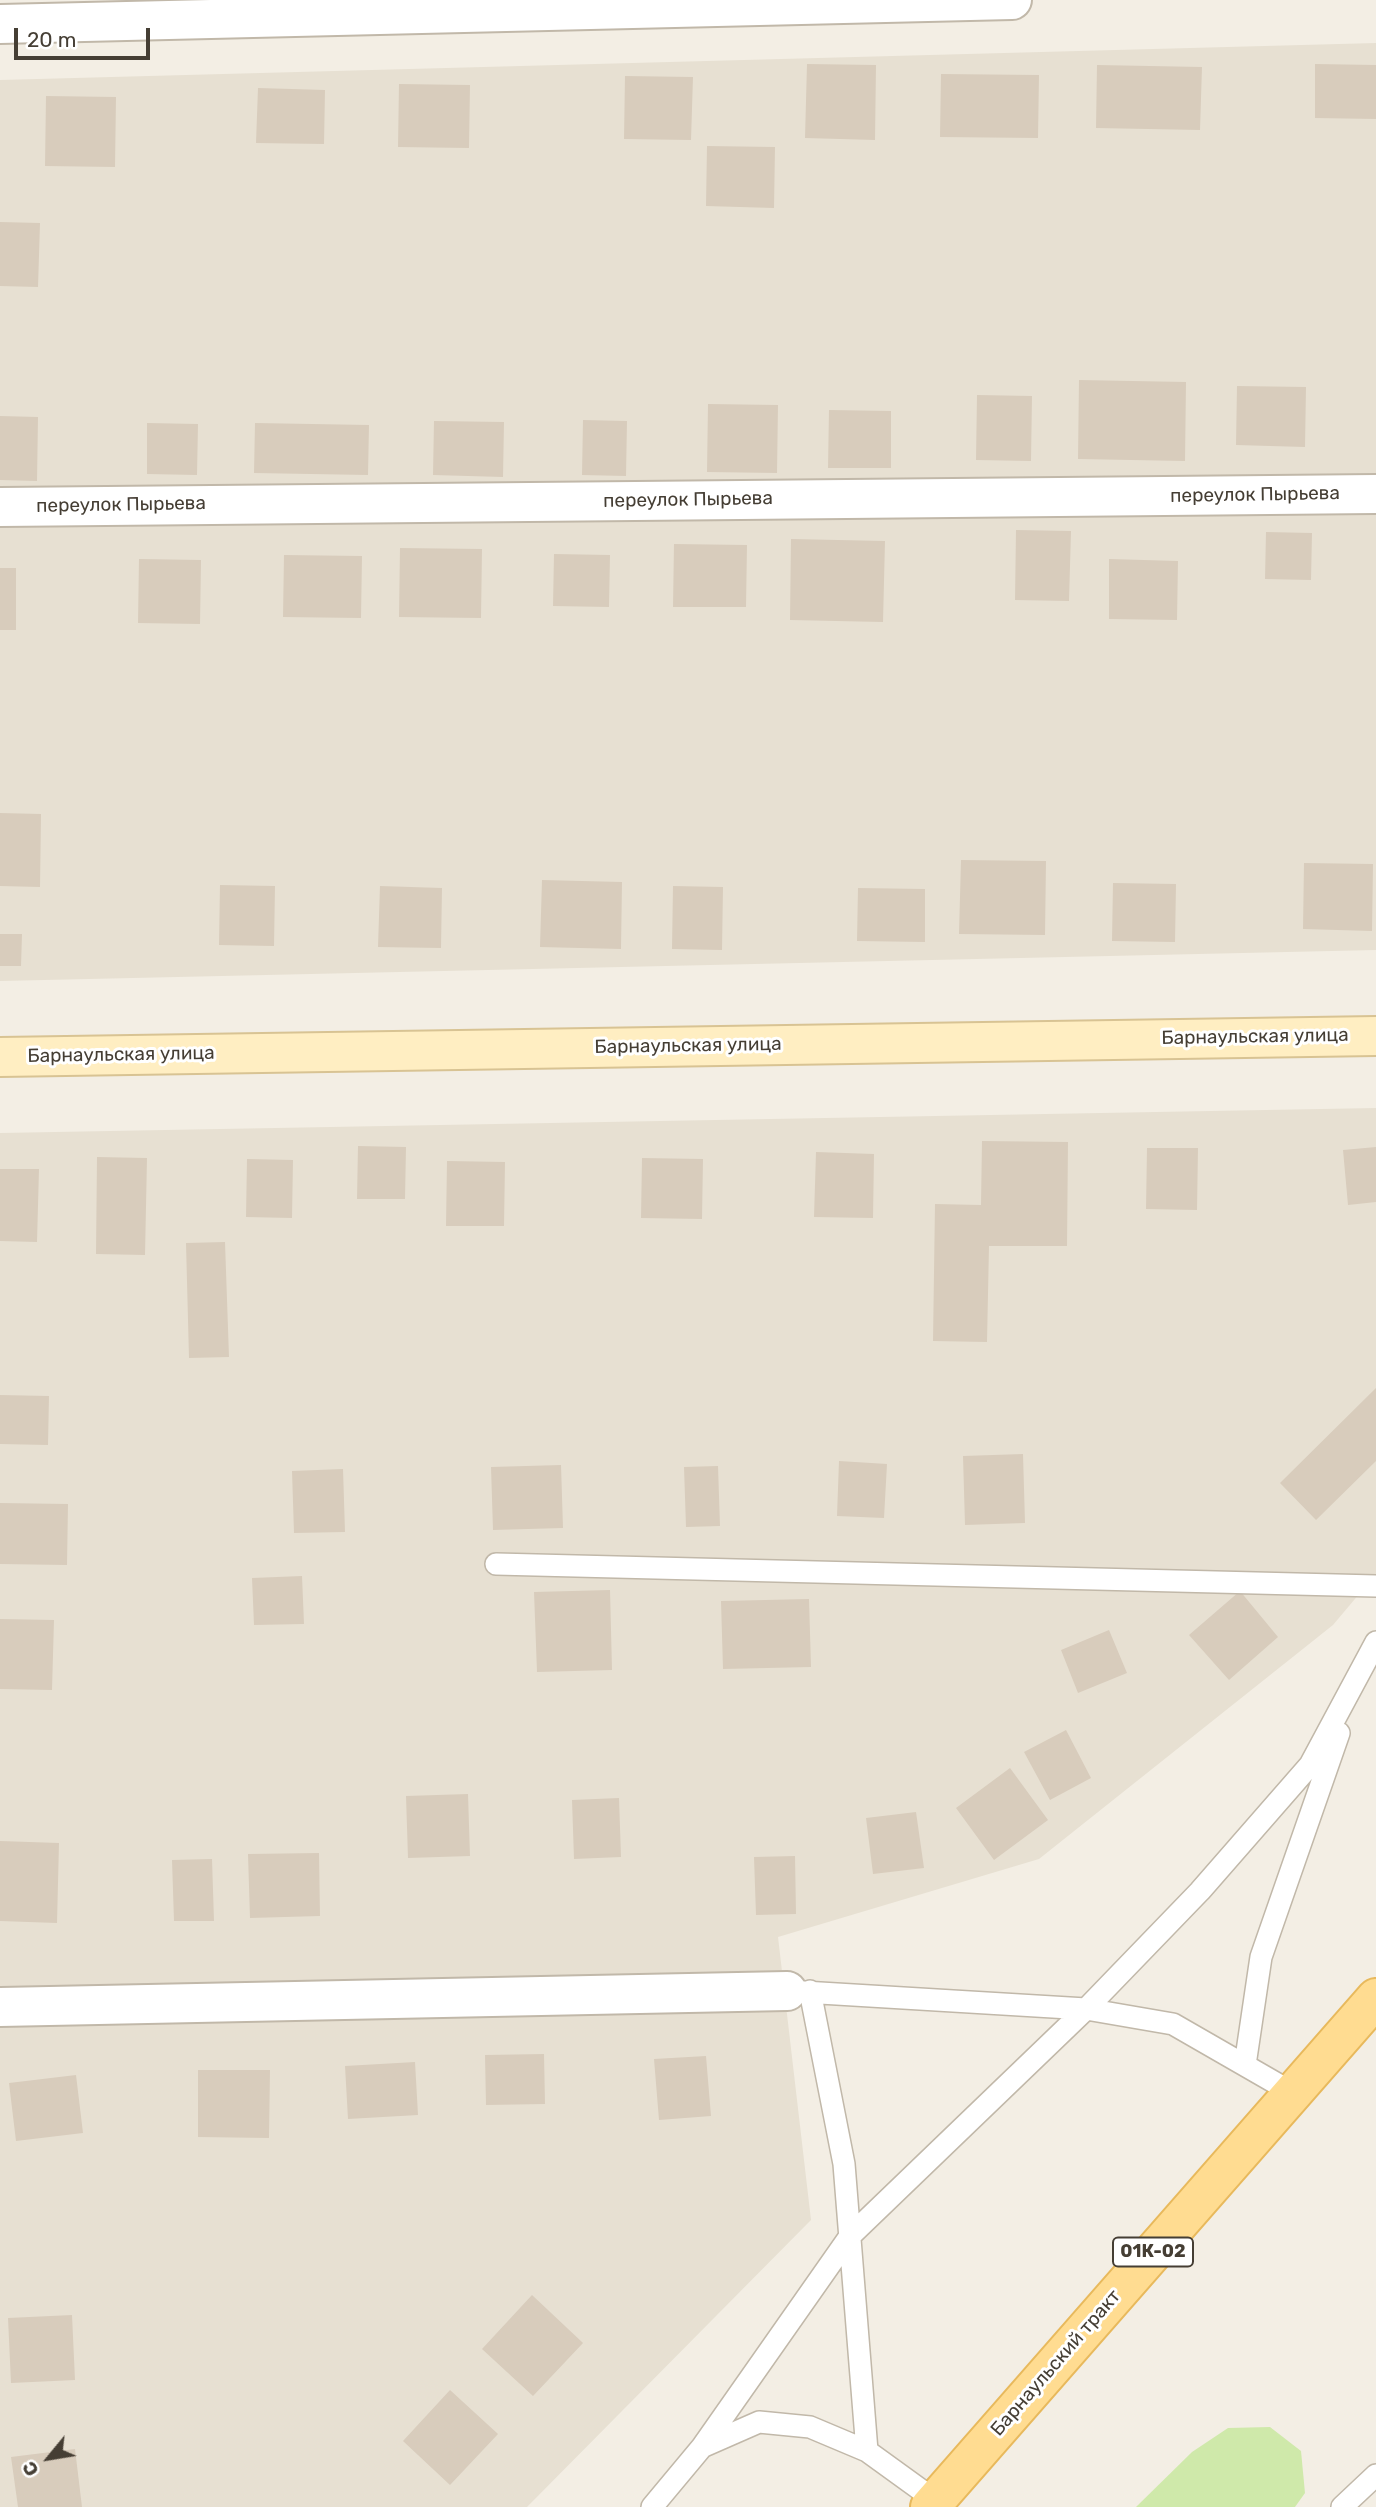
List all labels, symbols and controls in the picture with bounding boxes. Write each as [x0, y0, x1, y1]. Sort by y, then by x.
scale bar [18, 14, 154, 58]
text: 20 m [27, 27, 76, 52]
street label: переулок Пырьева [1170, 482, 1340, 508]
street label: переулок Пырьева [603, 487, 773, 513]
street label: переулок Пырьева [36, 492, 206, 518]
street label: Барнаульская улица [1161, 1024, 1349, 1050]
street label: Барнаульская улица [594, 1033, 782, 1059]
street label: Барнаульская улица [27, 1042, 215, 1068]
road number: 01К-02 [1113, 2238, 1193, 2266]
street label: Барнаульский тракт [986, 2285, 1126, 2441]
north arrow [14, 2423, 84, 2493]
text: С [17, 2457, 44, 2480]

